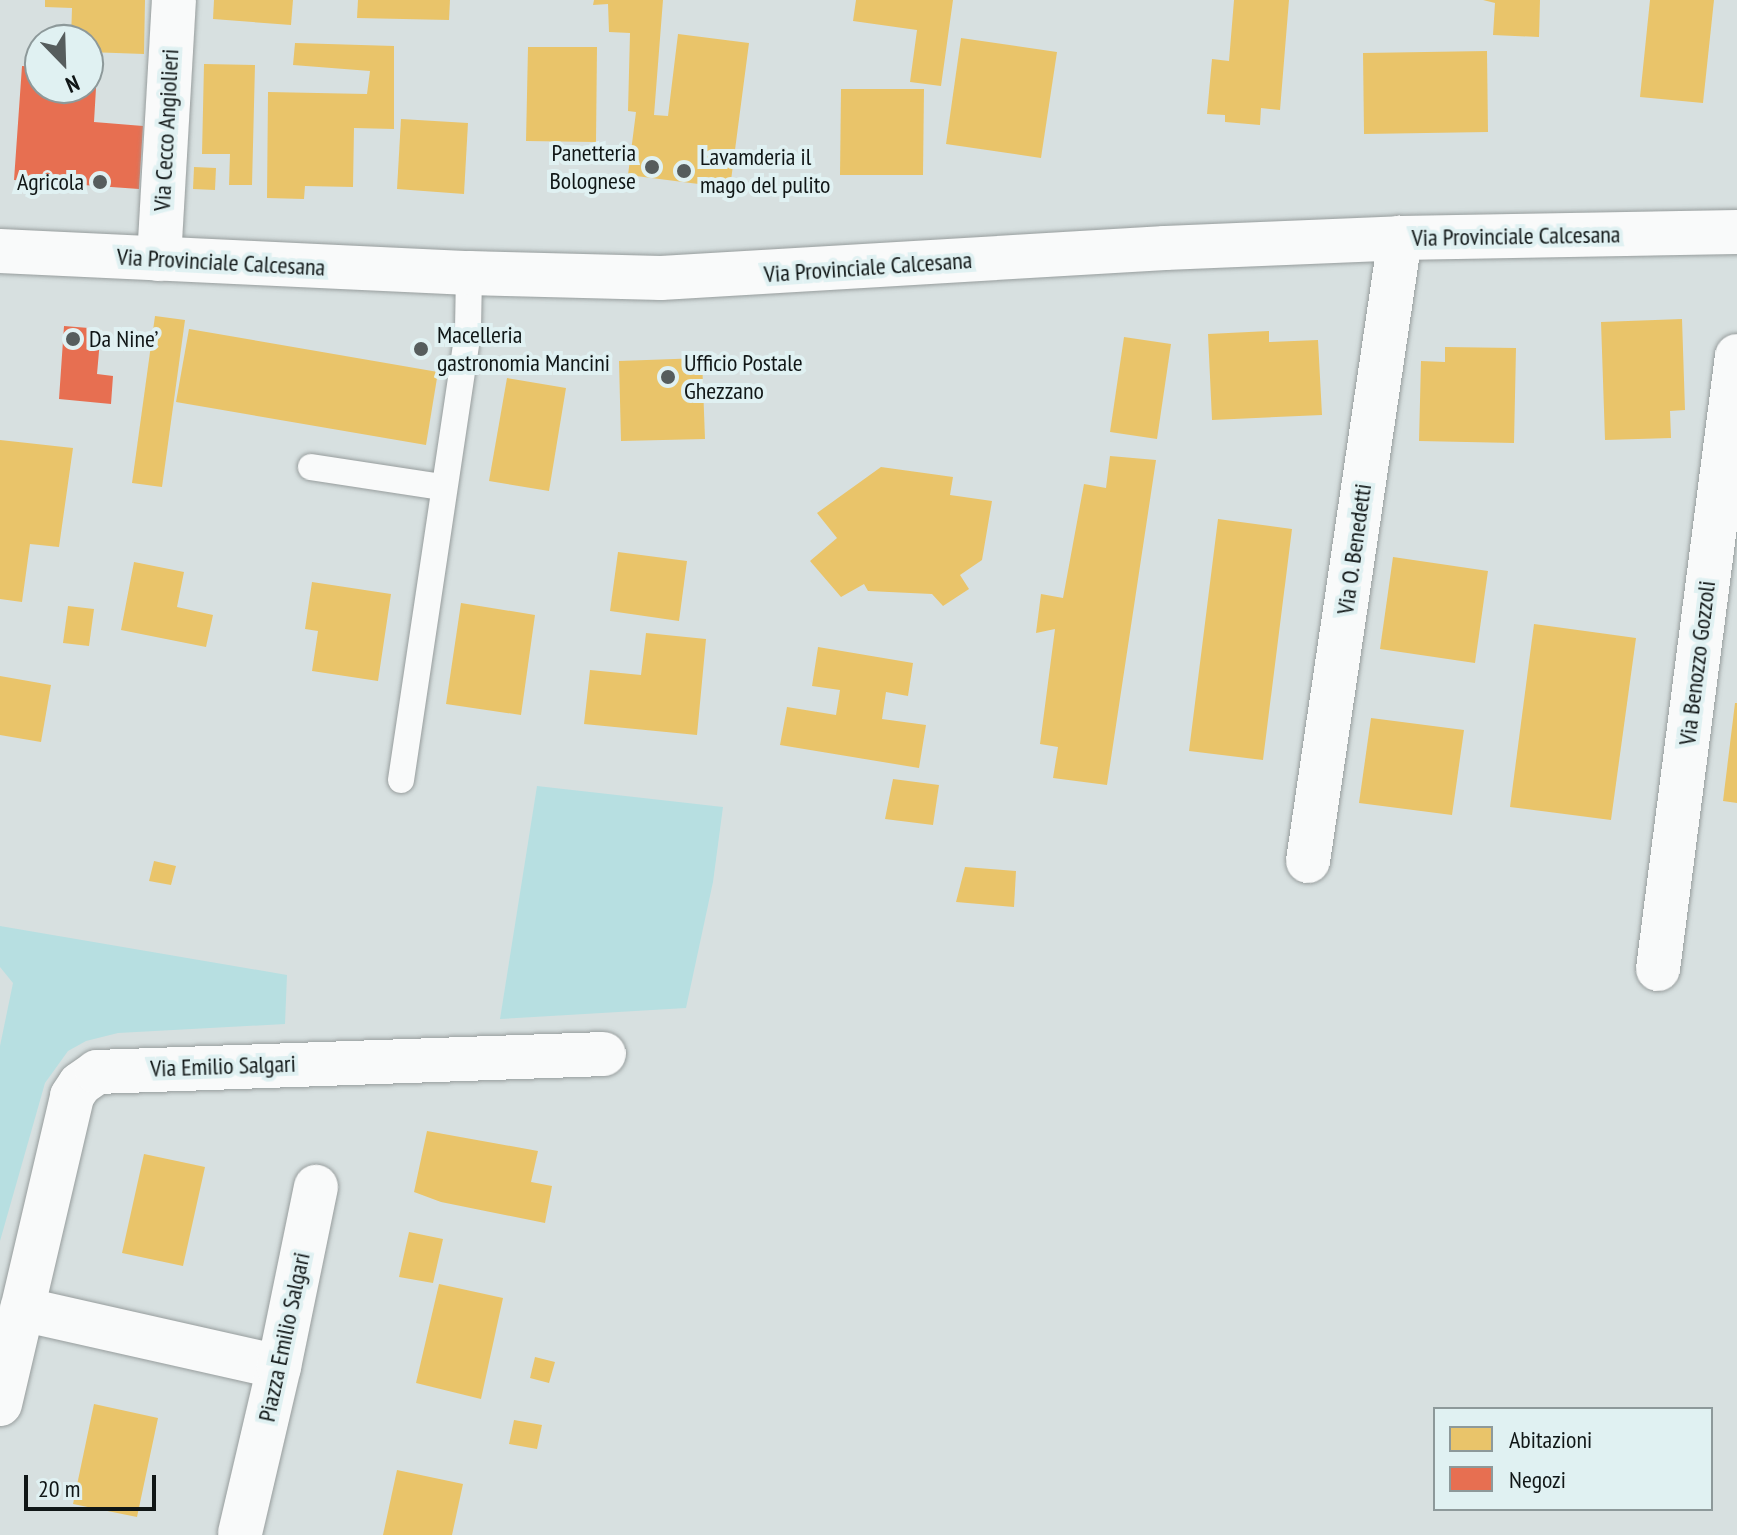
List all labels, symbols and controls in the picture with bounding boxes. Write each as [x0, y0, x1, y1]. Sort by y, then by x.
north arrow [24, 24, 104, 104]
street label: Via Cecco Angiolieri [147, 48, 185, 212]
text: N [62, 69, 84, 99]
place label: Panetteria Bolognese [550, 139, 636, 195]
place label: Lavamderia il mago del pulito [700, 143, 830, 199]
marker: Panetteria Bolognese [643, 158, 661, 176]
marker: Lavamderia il mago del pulito [675, 162, 693, 180]
place label: Agricola [17, 168, 84, 196]
marker: Agricola [91, 173, 109, 191]
street label: Via Provinciale Calcesana [1411, 220, 1621, 252]
street label: Via Provinciale Calcesana [116, 242, 326, 282]
street label: Via Provinciale Calcesana [763, 245, 973, 289]
place label: Macelleria gastronomia Mancini [437, 321, 610, 377]
place label: Da Nine’ [89, 325, 158, 353]
marker: Da Nine’ [64, 330, 82, 348]
marker: Macelleria gastronomia Mancini [412, 340, 430, 358]
place label: Ufficio Postale Ghezzano [684, 349, 803, 405]
marker: Ufficio Postale Ghezzano [659, 368, 677, 386]
street label: Via O. Benedetti [1330, 481, 1378, 617]
street label: Via Benozzo Gozzoli [1673, 579, 1721, 747]
street label: Via Emilio Salgari [150, 1049, 296, 1083]
street label: Piazza Emilio Salgari [252, 1250, 316, 1424]
legend [1433, 1407, 1713, 1511]
text: Abitazioni [1509, 1424, 1592, 1455]
scale bar [28, 1459, 160, 1509]
text: Negozi [1509, 1464, 1566, 1495]
text: 20 m [38, 1473, 80, 1504]

